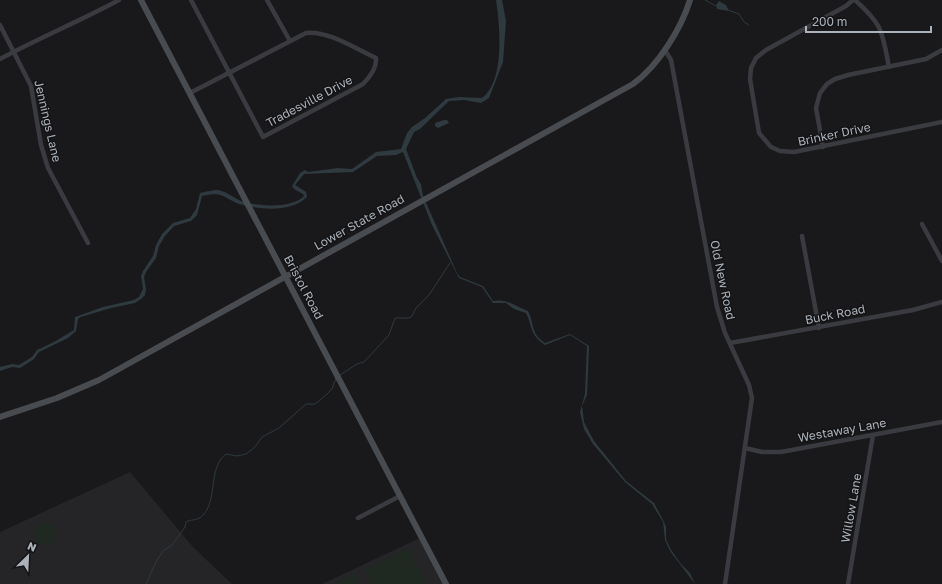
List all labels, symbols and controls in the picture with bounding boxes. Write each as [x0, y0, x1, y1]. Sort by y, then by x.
scale bar [806, 8, 931, 34]
text: 200 m [812, 14, 847, 29]
street label: Tradesville Drive [263, 72, 355, 130]
street label: Jennings Lane [31, 78, 65, 164]
street label: Brinker Drive [796, 119, 872, 149]
street label: Lower State Road [311, 191, 407, 253]
street label: Old New Road [707, 239, 739, 321]
street label: Bristol Road [281, 252, 327, 322]
street label: Buck Road [804, 301, 866, 327]
street label: Westaway Lane [797, 415, 887, 445]
street label: Willow Lane [838, 472, 864, 544]
north arrow [8, 536, 48, 576]
text: N [26, 539, 39, 554]

